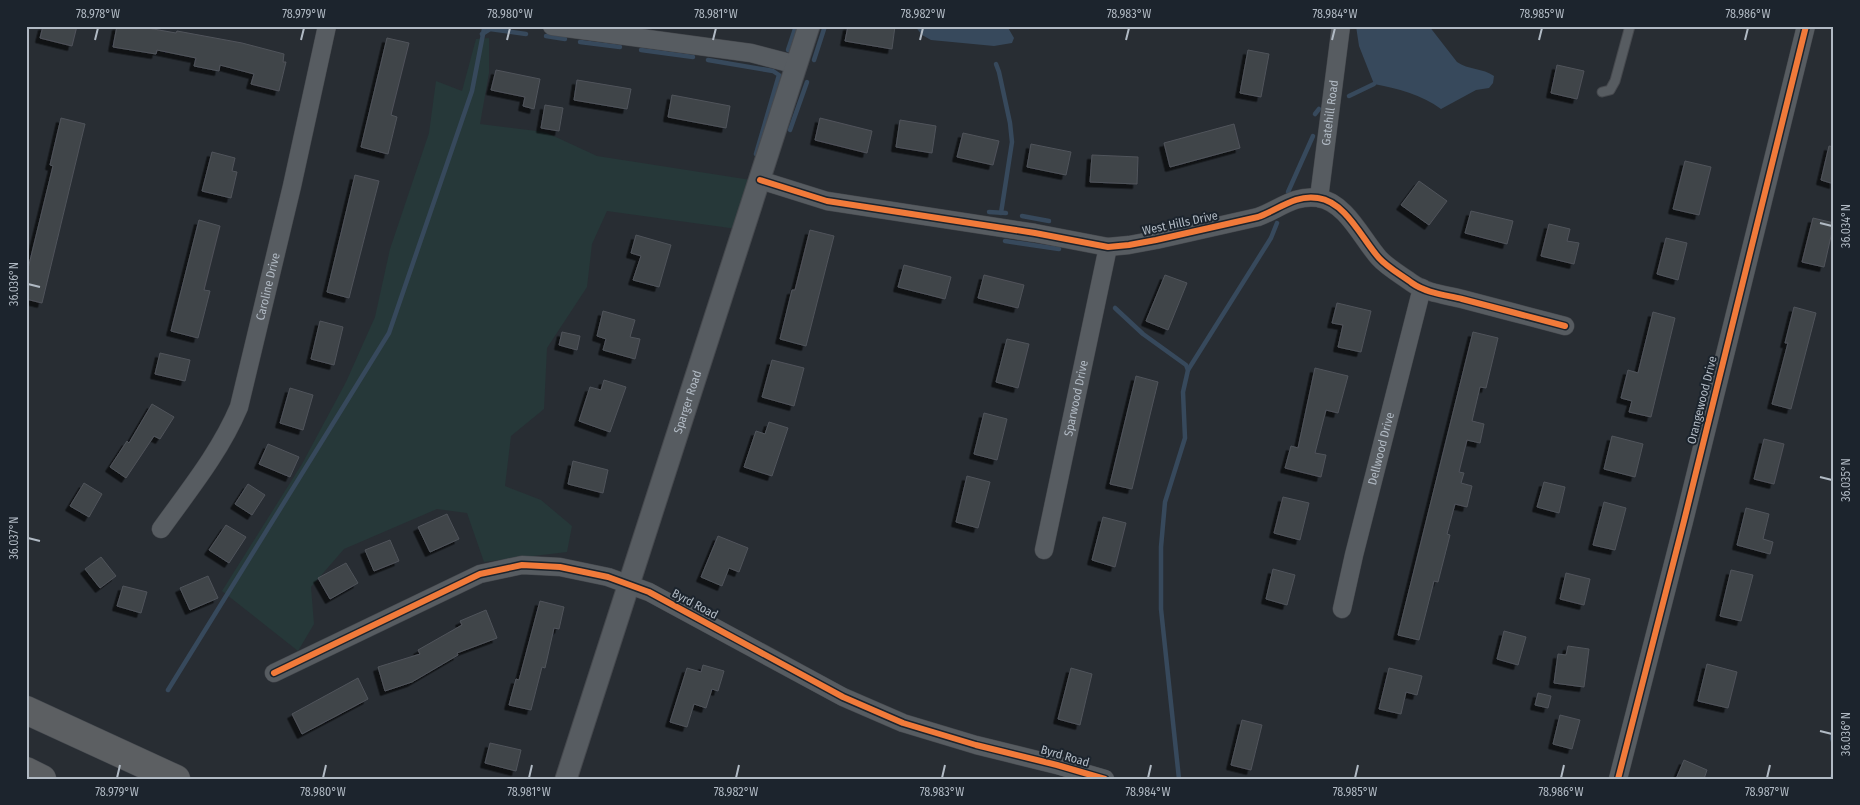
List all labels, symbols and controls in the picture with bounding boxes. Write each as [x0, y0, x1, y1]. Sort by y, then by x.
text: 78.978°W [76, 7, 120, 21]
text: 78.979°W [282, 7, 326, 21]
text: 78.980°W [487, 7, 533, 21]
text: 78.981°W [694, 7, 738, 21]
text: 78.982°W [901, 7, 945, 21]
text: 78.983°W [1107, 7, 1151, 21]
text: 78.984°W [1312, 7, 1358, 21]
text: 78.985°W [1520, 7, 1564, 21]
text: 78.986°W [1725, 7, 1771, 21]
street label: Gatehill Road [1319, 79, 1341, 146]
text: 36.034°N [1839, 204, 1853, 248]
street label: West Hills Drive [1141, 208, 1219, 238]
street label: Caroline Drive [253, 251, 283, 322]
text: 36.036°N [7, 262, 21, 306]
street label: Orangewood Drive [1684, 355, 1720, 445]
street label: Sparwood Drive [1061, 359, 1091, 438]
street label: Sparger Road [671, 369, 704, 435]
street label: Dellwood Drive [1365, 411, 1397, 487]
text: 36.035°N [1839, 458, 1853, 502]
text: 36.037°N [7, 516, 21, 560]
street label: Byrd Road [670, 586, 720, 622]
text: 36.036°N [1839, 712, 1853, 756]
street label: Byrd Road [1039, 742, 1091, 770]
text: 78.979°W [95, 785, 139, 799]
text: 78.980°W [300, 785, 346, 799]
text: 78.981°W [507, 785, 551, 799]
text: 78.982°W [714, 785, 758, 799]
text: 78.983°W [920, 785, 964, 799]
text: 78.984°W [1125, 785, 1171, 799]
text: 78.985°W [1333, 785, 1377, 799]
text: 78.986°W [1538, 785, 1584, 799]
text: 78.987°W [1745, 785, 1789, 799]

